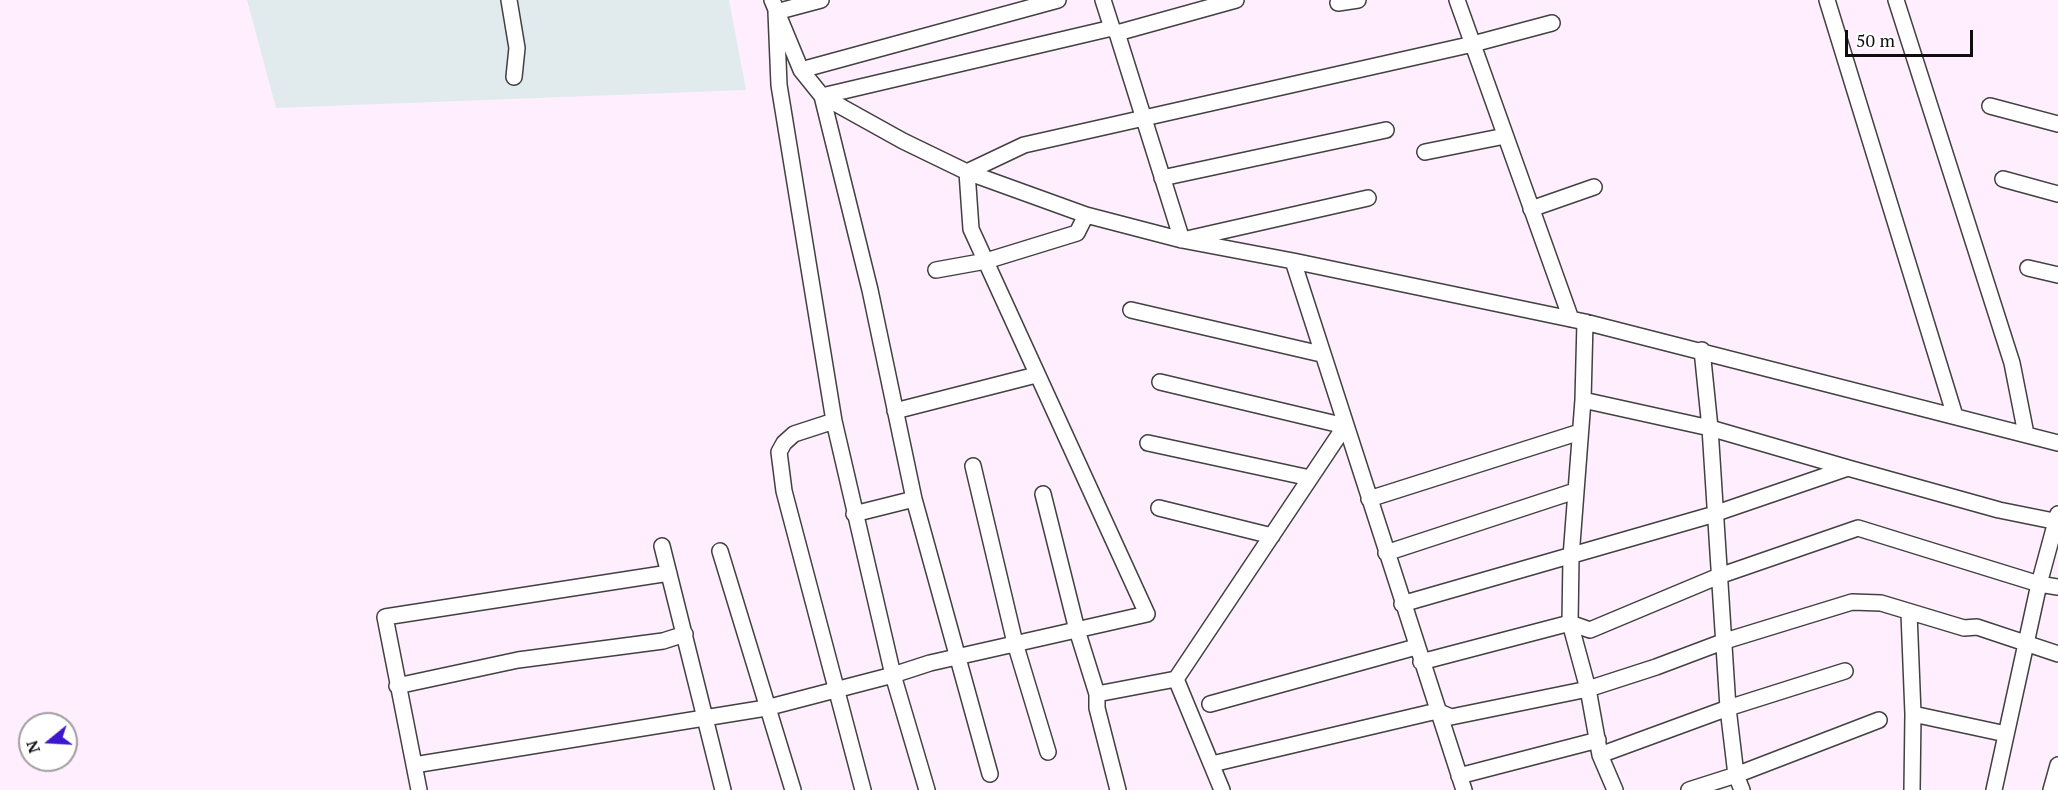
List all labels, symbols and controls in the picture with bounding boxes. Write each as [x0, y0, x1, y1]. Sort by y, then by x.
scale bar [1848, 18, 1976, 56]
text: 50 m [1856, 28, 1895, 52]
north arrow [18, 712, 78, 772]
text: N [20, 738, 45, 756]

